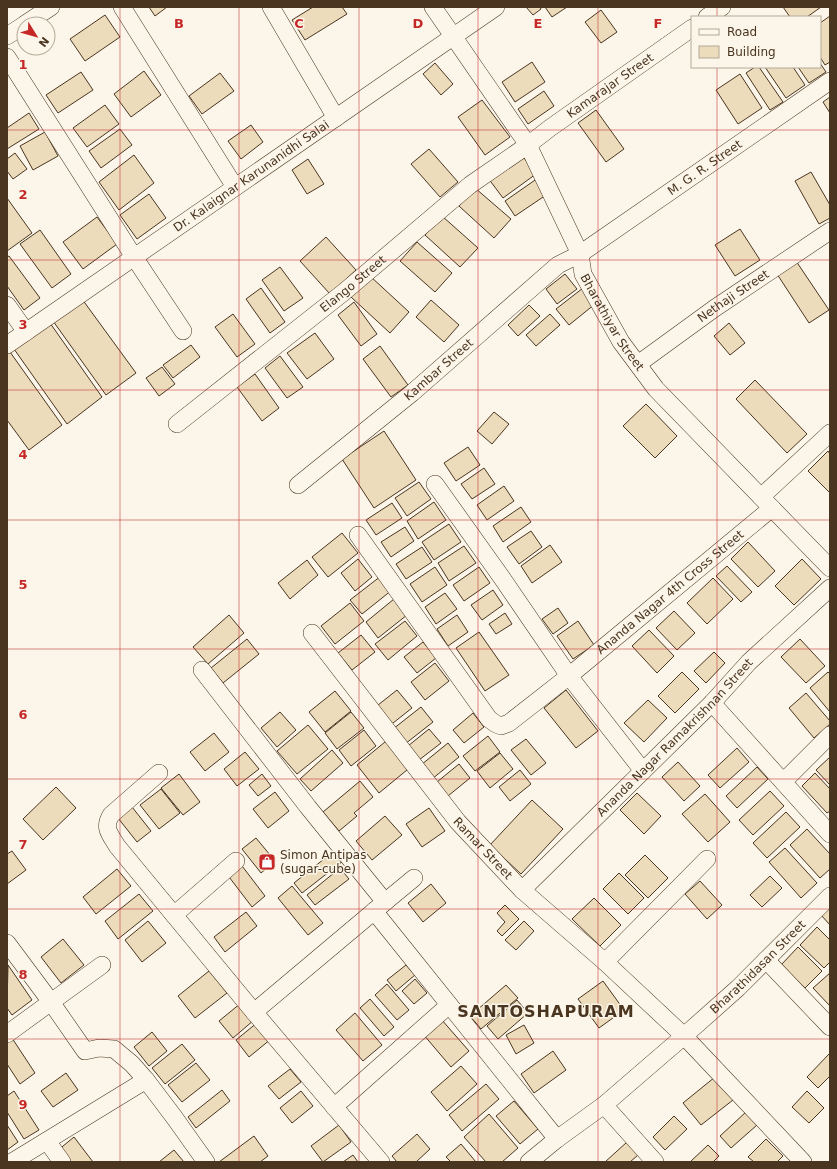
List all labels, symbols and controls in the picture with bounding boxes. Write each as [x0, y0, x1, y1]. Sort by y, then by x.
north arrow [16, 16, 56, 56]
text: B [174, 16, 184, 31]
text: C [294, 16, 304, 31]
text: D [413, 16, 424, 31]
text: E [534, 16, 542, 31]
text: F [654, 16, 662, 31]
legend [691, 16, 821, 68]
text: Road [727, 25, 757, 39]
text: N [36, 34, 52, 49]
text: Building [727, 45, 776, 59]
street label: Kamarajar Street [564, 50, 656, 121]
text: 1 [18, 57, 28, 72]
street label: Dr. Kalaignar Karunanidhi Salai [171, 117, 332, 235]
street label: M. G. R. Street [665, 137, 745, 198]
text: 2 [18, 187, 28, 202]
street label: Elango Street [317, 252, 389, 315]
street label: Nethaji Street [695, 267, 772, 325]
street label: Bharathiyar Street [577, 271, 647, 374]
text: 3 [18, 317, 28, 332]
street label: Kambar Street [401, 335, 476, 403]
text: 4 [18, 447, 28, 462]
street label: Ananda Nagar 4th Cross Street [594, 527, 747, 657]
text: 5 [18, 577, 28, 592]
street label: Ananda Nagar Ramakrishnan Street [594, 655, 756, 819]
text: 6 [18, 707, 28, 722]
street label: Ramar Street [450, 814, 515, 882]
text: 7 [18, 837, 28, 852]
place label: Simon Antipas (sugar-cube) [280, 848, 366, 876]
shop icon: Simon Antipas (sugar-cube) [257, 852, 277, 872]
street label: Bharathidasan Street [707, 917, 809, 1016]
text: 8 [18, 967, 28, 982]
district label: SANTOSHAPURAM [457, 1002, 635, 1021]
text: 9 [18, 1097, 28, 1112]

